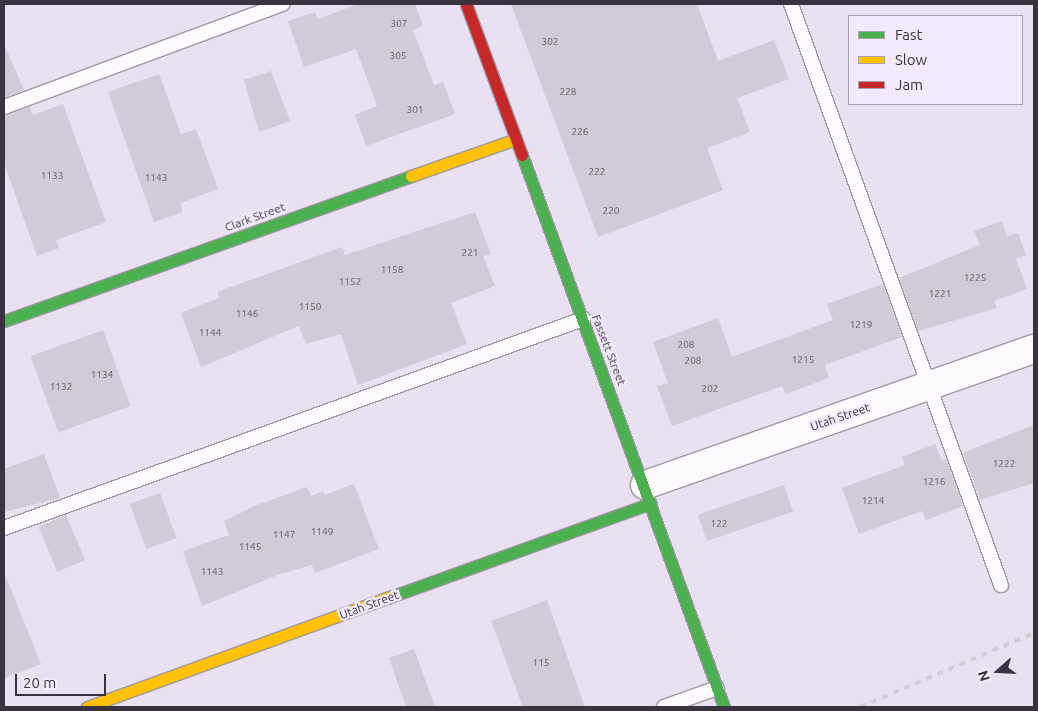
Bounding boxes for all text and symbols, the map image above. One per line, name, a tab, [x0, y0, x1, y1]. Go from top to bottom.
legend	[848, 15, 1023, 105]
house number: 307	[391, 18, 407, 30]
text: Fast	[895, 26, 922, 43]
house number: 302	[542, 36, 558, 48]
house number: 305	[390, 50, 406, 62]
text: Slow	[895, 51, 927, 68]
text: Jam	[895, 76, 923, 93]
house number: 228	[560, 86, 576, 98]
house number: 301	[407, 104, 423, 116]
house number: 226	[572, 126, 588, 138]
house number: 222	[589, 166, 605, 178]
house number: 1133	[41, 170, 63, 182]
house number: 1143	[145, 172, 167, 184]
street label: Clark Street	[223, 199, 287, 235]
house number: 220	[603, 205, 619, 217]
house number: 221	[462, 247, 478, 259]
house number: 1158	[381, 264, 403, 276]
house number: 1225	[964, 272, 986, 284]
house number: 1152	[339, 276, 361, 288]
house number: 1221	[929, 288, 951, 300]
house number: 1150	[299, 301, 321, 313]
house number: 1146	[236, 308, 258, 320]
street label: Fassett Street	[589, 313, 629, 387]
house number: 1219	[850, 319, 872, 331]
house number: 1144	[199, 327, 221, 339]
house number: 208	[678, 339, 694, 351]
house number: 1215	[792, 354, 814, 366]
house number: 208	[685, 355, 701, 367]
house number: 1134	[91, 369, 113, 381]
house number: 1132	[50, 381, 72, 393]
house number: 202	[702, 383, 718, 395]
street label: Utah Street	[808, 400, 872, 434]
house number: 1222	[993, 458, 1015, 470]
house number: 1216	[923, 476, 945, 488]
house number: 1214	[862, 495, 884, 507]
house number: 122	[711, 518, 727, 530]
house number: 1149	[311, 526, 333, 538]
house number: 1147	[273, 529, 295, 541]
house number: 1145	[239, 541, 261, 553]
house number: 1143	[201, 566, 223, 578]
street label: Utah Street	[337, 588, 401, 622]
north arrow	[973, 646, 1023, 696]
house number: 115	[533, 657, 549, 669]
scale bar	[18, 664, 109, 696]
text: N	[975, 668, 993, 683]
text: 20 m	[23, 674, 56, 691]

